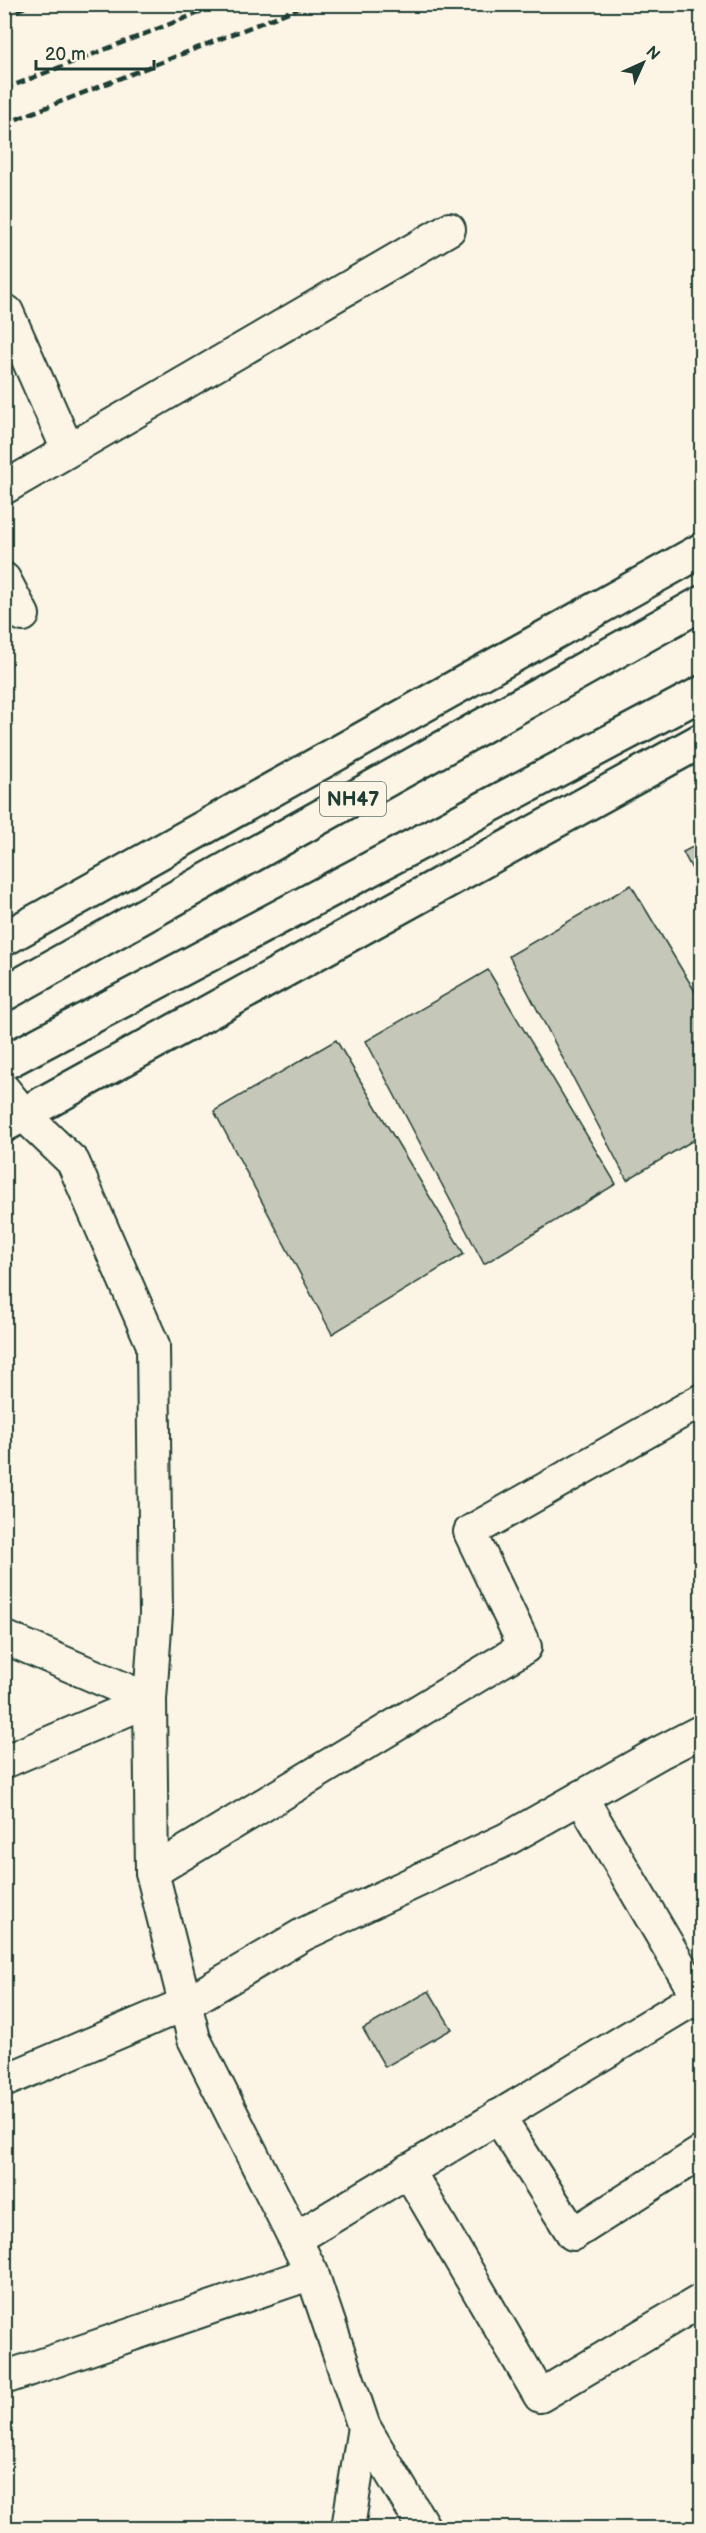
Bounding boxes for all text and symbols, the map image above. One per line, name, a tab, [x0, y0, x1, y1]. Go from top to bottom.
scale bar	[36, 33, 154, 71]
north arrow	[613, 33, 673, 93]
text: N	[642, 42, 664, 64]
text: 20 m	[45, 44, 86, 65]
road number: NH47	[320, 782, 386, 816]

